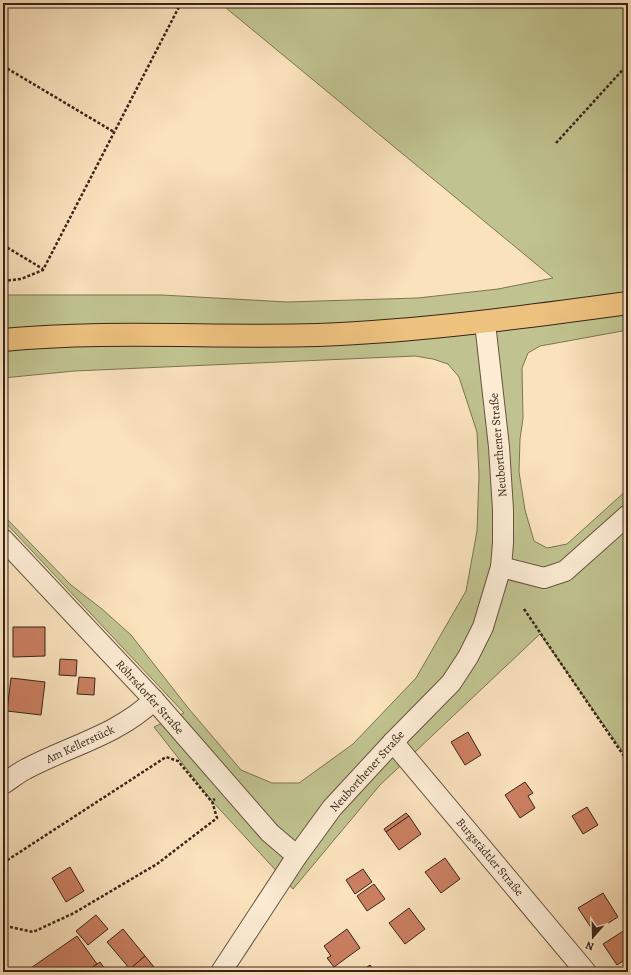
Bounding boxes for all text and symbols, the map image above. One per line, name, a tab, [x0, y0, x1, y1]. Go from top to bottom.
street label: Neuborthener Straße	[485, 392, 511, 498]
street label: Röhrsdorfer Straße	[112, 656, 188, 738]
street label: Am Kellerstück	[42, 721, 117, 767]
street label: Neuborthener Straße	[326, 727, 408, 815]
street label: Burgstädtler Straße	[453, 815, 527, 899]
north arrow	[573, 917, 613, 957]
text: N	[583, 938, 596, 954]

